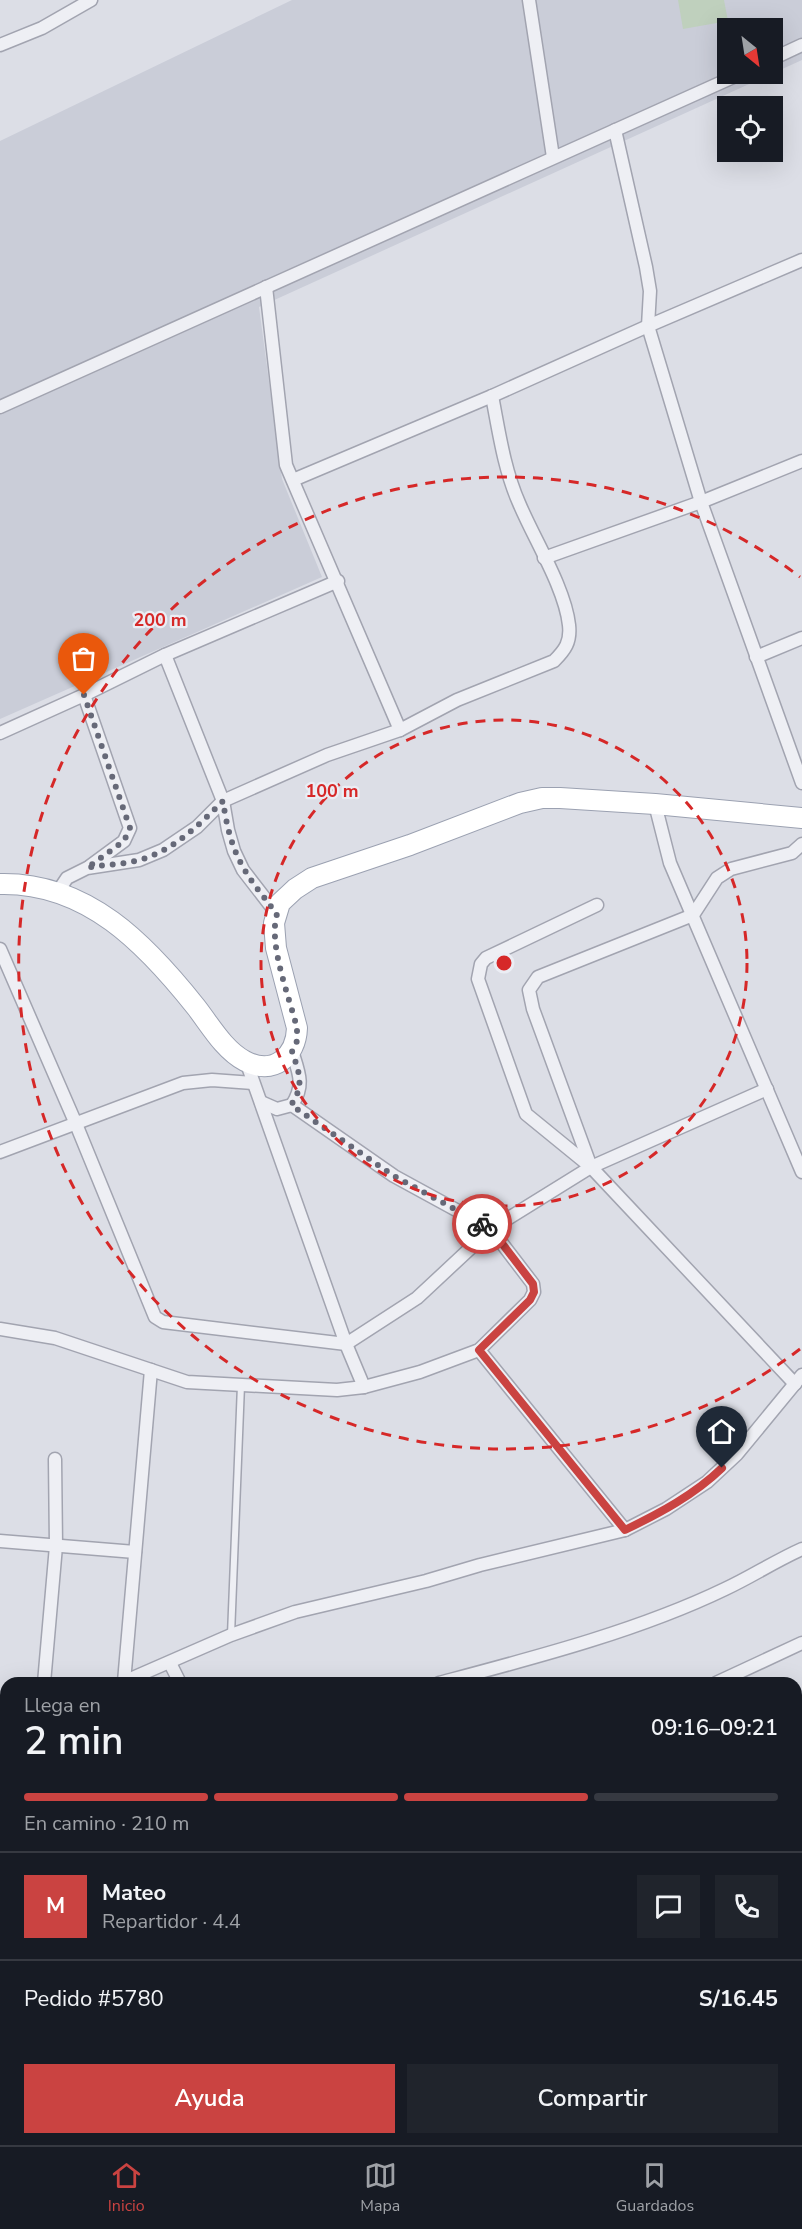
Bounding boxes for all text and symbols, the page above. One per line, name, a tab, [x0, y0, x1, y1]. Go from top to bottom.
north arrow	[717, 18, 783, 84]
map controls	[717, 18, 783, 162]
button: locate	[717, 96, 783, 162]
text: 200 m	[133, 608, 187, 632]
pin	[58, 633, 109, 695]
icon: bag	[67, 642, 100, 675]
text: 100 m	[305, 779, 359, 803]
centre of rings	[494, 953, 514, 973]
courier	[452, 1194, 512, 1254]
icon: bike	[466, 1208, 499, 1241]
pin	[696, 1406, 747, 1468]
icon: home	[705, 1415, 738, 1448]
text: Llega en	[24, 1692, 101, 1719]
text: 09:16–09:21	[651, 1713, 778, 1743]
text: 2 min	[24, 1715, 123, 1768]
text: En camino · 210 m	[24, 1810, 189, 1837]
button: chat	[637, 1875, 700, 1938]
button: phone	[715, 1875, 778, 1938]
text: Mateo	[102, 1878, 166, 1908]
text: M	[46, 1891, 65, 1921]
text: Repartidor · 4.4	[102, 1908, 241, 1935]
text: Pedido #5780	[24, 1984, 164, 2014]
text: S/16.45	[699, 1984, 778, 2014]
button: Ayuda	[24, 2064, 395, 2133]
button: Compartir	[407, 2064, 778, 2133]
tab: Inicio	[108, 2159, 145, 2217]
tab: Mapa	[360, 2159, 400, 2217]
tab: Guardados	[616, 2159, 694, 2217]

